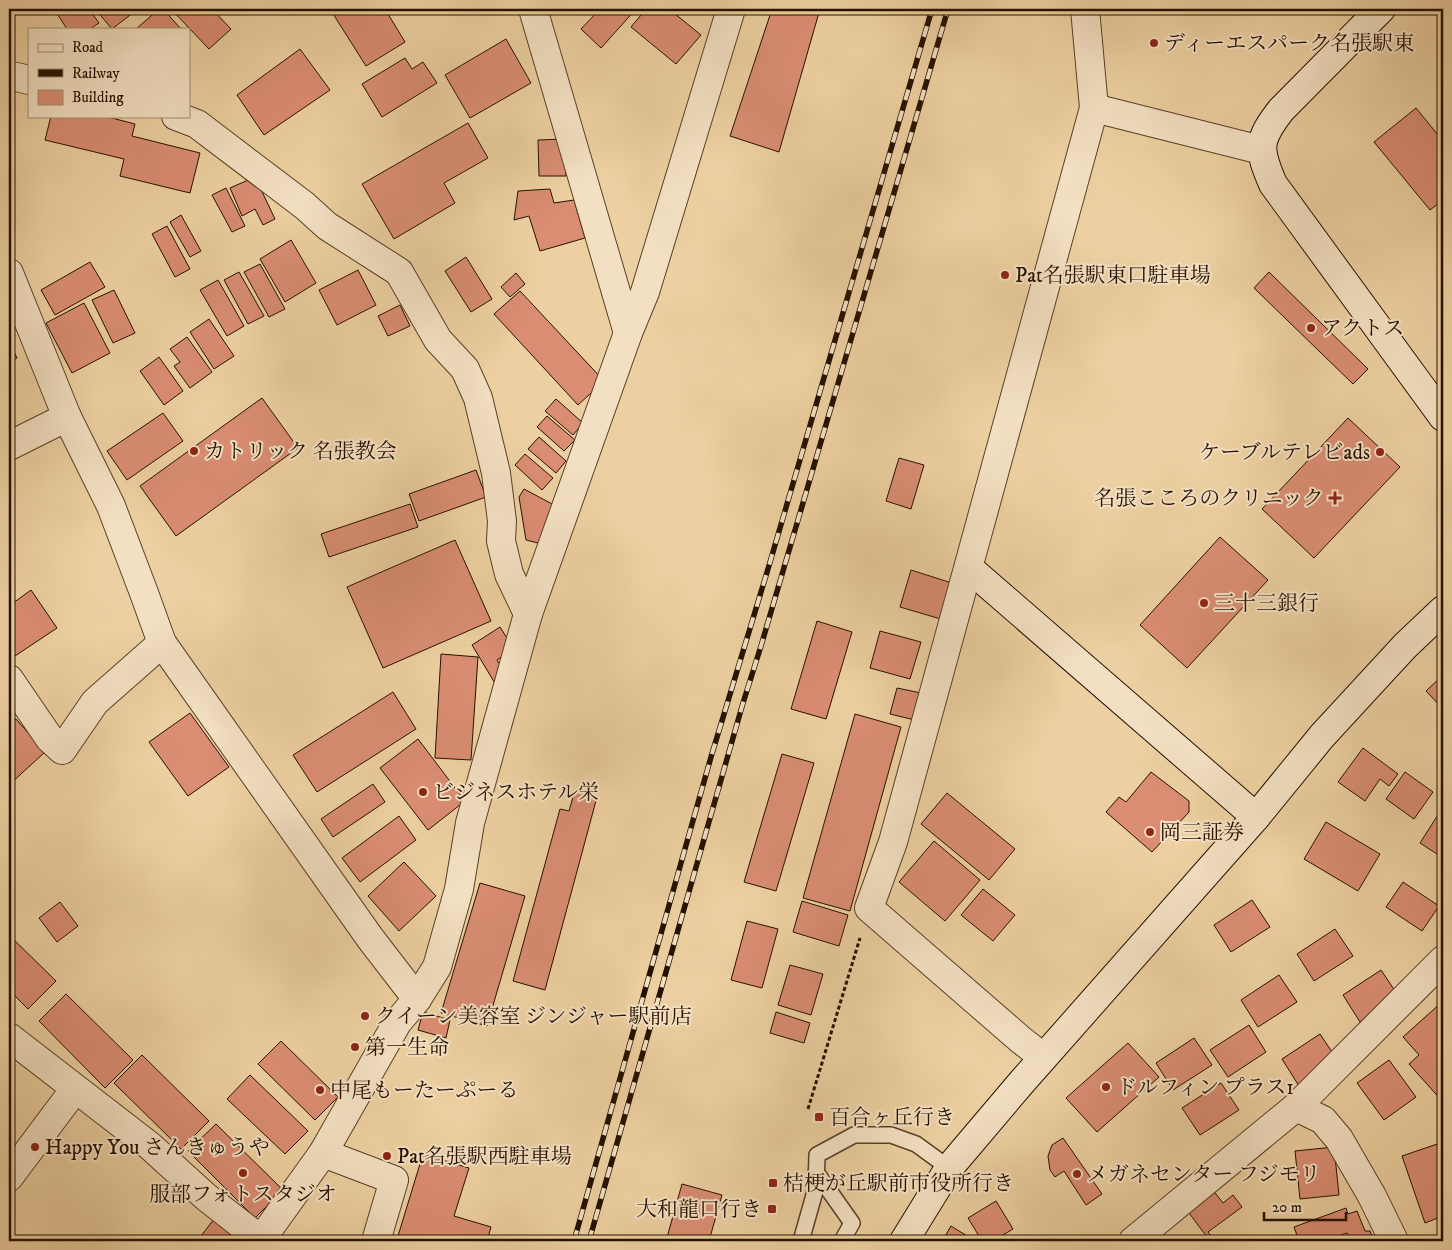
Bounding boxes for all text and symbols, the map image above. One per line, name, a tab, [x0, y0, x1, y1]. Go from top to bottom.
legend	[28, 28, 190, 118]
place label: ディーエスパーク名張駅東	[1164, 31, 1414, 57]
marker: ディーエスパーク名張駅東	[1148, 37, 1160, 49]
text: Road	[72, 38, 104, 57]
text: Railway	[72, 64, 120, 83]
text: Building	[72, 88, 124, 107]
place label: Pat名張駅東口駐車場	[1015, 263, 1211, 289]
marker: Pat名張駅東口駐車場	[999, 269, 1011, 281]
place label: アクトス	[1321, 316, 1404, 342]
marker: アクトス	[1305, 322, 1317, 334]
place label: カトリック 名張教会	[204, 439, 397, 465]
place label: ケーブルテレビads	[1199, 440, 1370, 466]
marker: カトリック 名張教会	[188, 445, 200, 457]
marker: ケーブルテレビads	[1374, 446, 1386, 458]
place label: 名張こころのクリニック	[1094, 486, 1324, 512]
marker: 名張こころのクリニック	[1328, 491, 1342, 505]
place label: 三十三銀行	[1214, 591, 1319, 617]
marker: 三十三銀行	[1198, 597, 1210, 609]
place label: ビジネスホテル栄	[433, 780, 599, 806]
marker: ビジネスホテル栄	[417, 786, 429, 798]
place label: 岡三証券	[1160, 820, 1244, 846]
marker: 岡三証券	[1144, 826, 1156, 838]
place label: クイーン美容室 ジンジャー駅前店	[375, 1004, 692, 1030]
marker: クイーン美容室 ジンジャー駅前店	[359, 1010, 371, 1022]
place label: 第一生命	[365, 1035, 449, 1061]
marker: 第一生命	[349, 1041, 361, 1053]
place label: ドルフィン プラス1	[1116, 1075, 1294, 1101]
place label: 中尾もーたーぷーる	[330, 1078, 519, 1104]
marker: ドルフィン プラス1	[1100, 1081, 1112, 1093]
marker: 中尾もーたーぷーる	[314, 1084, 326, 1096]
place label: 百合ヶ丘行き	[829, 1105, 955, 1131]
marker: 百合ヶ丘行き	[813, 1111, 825, 1123]
place label: Happy You さんきゅうや	[45, 1135, 270, 1161]
marker: Happy You さんきゅうや	[29, 1141, 41, 1153]
place label: Pat名張駅西駐車場	[397, 1144, 572, 1170]
marker: Pat名張駅西駐車場	[381, 1150, 393, 1162]
place label: メガネセンター フジモリ	[1087, 1162, 1321, 1188]
marker: 服部フォトスタジオ	[237, 1167, 249, 1179]
marker: メガネセンター フジモリ	[1071, 1168, 1083, 1180]
place label: 桔梗が丘駅前市役所行き	[783, 1171, 1014, 1197]
marker: 桔梗が丘駅前市役所行き	[767, 1177, 779, 1189]
place label: 服部フォトスタジオ	[149, 1182, 337, 1208]
scale bar	[1264, 1190, 1347, 1222]
place label: 大和龍口行き	[636, 1197, 762, 1223]
text: 20 m	[1272, 1198, 1302, 1217]
marker: 大和龍口行き	[766, 1203, 778, 1215]

